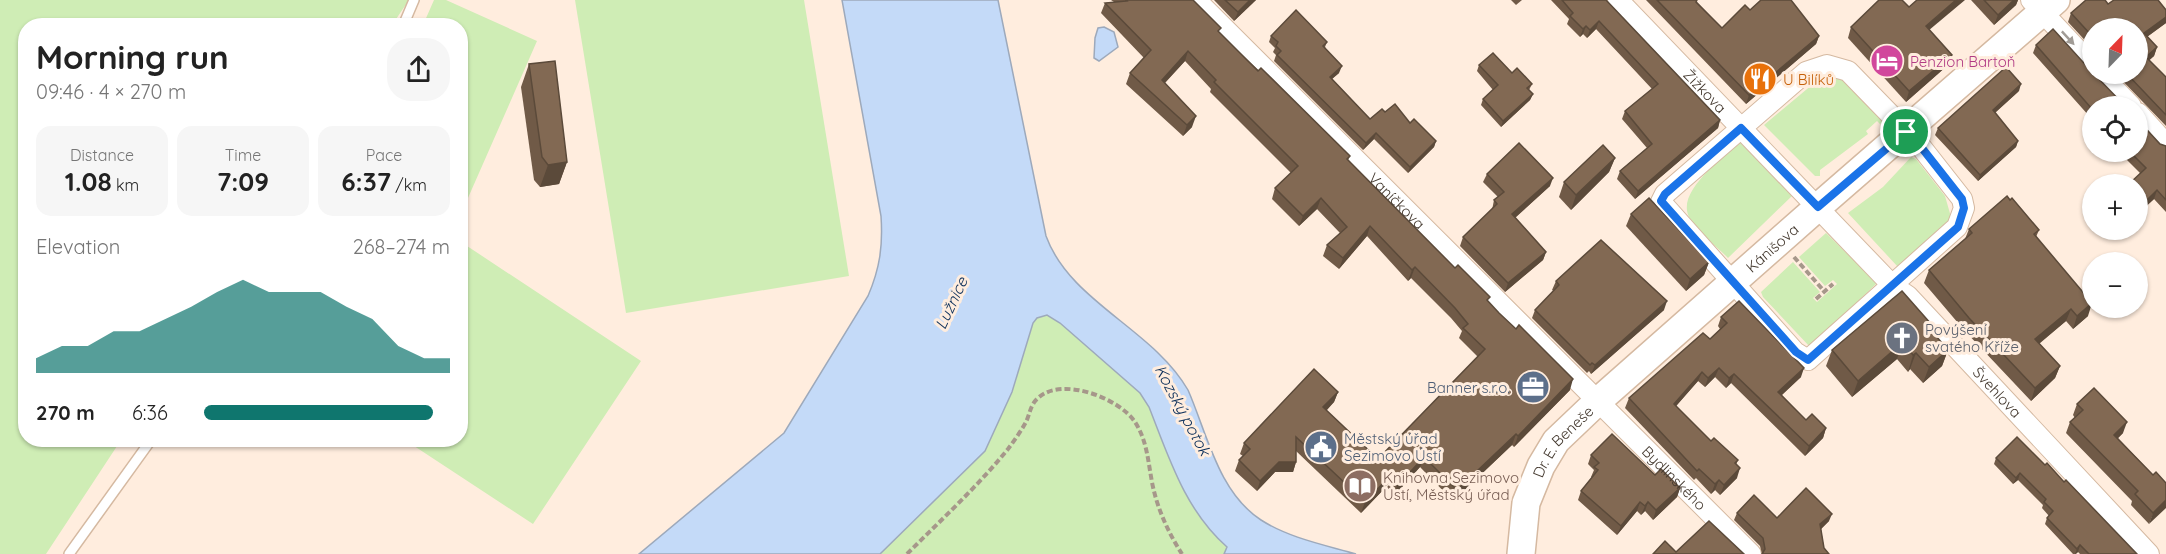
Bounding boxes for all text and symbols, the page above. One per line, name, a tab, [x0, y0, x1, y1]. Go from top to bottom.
north arrow	[2082, 18, 2148, 84]
map controls	[2082, 18, 2148, 318]
one-way arrow	[2060, 31, 2074, 45]
text: Morning run	[36, 36, 229, 77]
button: share	[387, 38, 450, 101]
hotel icon: Penzion Bartoň	[1869, 43, 1905, 79]
place label: Penzion Bartoň	[1910, 52, 2016, 71]
restaurant icon: U Bilíků	[1742, 61, 1778, 97]
street label: Žižkova	[1680, 65, 1731, 117]
place label: U Bilíků	[1783, 70, 1834, 89]
text: 09:46 · 4 × 270 m	[36, 79, 186, 104]
button: locate	[2082, 96, 2148, 162]
pin	[1880, 106, 1931, 157]
icon: arrive	[1889, 115, 1922, 148]
text: Distance	[70, 145, 134, 165]
text: Time	[225, 145, 261, 165]
text: Pace	[366, 145, 402, 165]
text: 1.08	[65, 165, 112, 198]
text: 7:09	[217, 165, 269, 198]
text: 6:37	[341, 165, 391, 198]
street label: Vaníčkova	[1365, 168, 1429, 233]
button: +	[2082, 174, 2148, 240]
text: km	[112, 175, 139, 195]
text: /km	[391, 175, 427, 195]
street label: Kánišova	[1741, 219, 1802, 276]
text: Elevation	[36, 234, 120, 259]
text: 268–274 m	[353, 234, 450, 259]
button: −	[2082, 252, 2148, 318]
water label: Lužnice	[930, 273, 972, 332]
church icon: Povýšení svatého Kříže	[1884, 320, 1920, 356]
place label: Povýšení svatého Kříže	[1925, 320, 2019, 356]
water label: Kozský potok	[1151, 361, 1216, 460]
street label: Švehlova	[1969, 363, 2026, 421]
office icon: Banner s.r.o.	[1515, 369, 1551, 405]
place label: Banner s.r.o.	[1427, 378, 1510, 397]
text: 270 m	[36, 400, 95, 425]
text: 6:36	[132, 400, 168, 425]
street label: Dr. E. Beneše	[1528, 401, 1597, 480]
public building icon: Městský úřad Sezimovo Ústí	[1303, 429, 1339, 465]
place label: Městský úřad Sezimovo Ústí	[1344, 429, 1442, 465]
street label: Bydlinského	[1638, 441, 1711, 514]
library icon: Knihovna Sezimovo Ústí, Městský úřad	[1342, 468, 1378, 504]
place label: Knihovna Sezimovo Ústí, Městský úřad	[1383, 468, 1519, 504]

